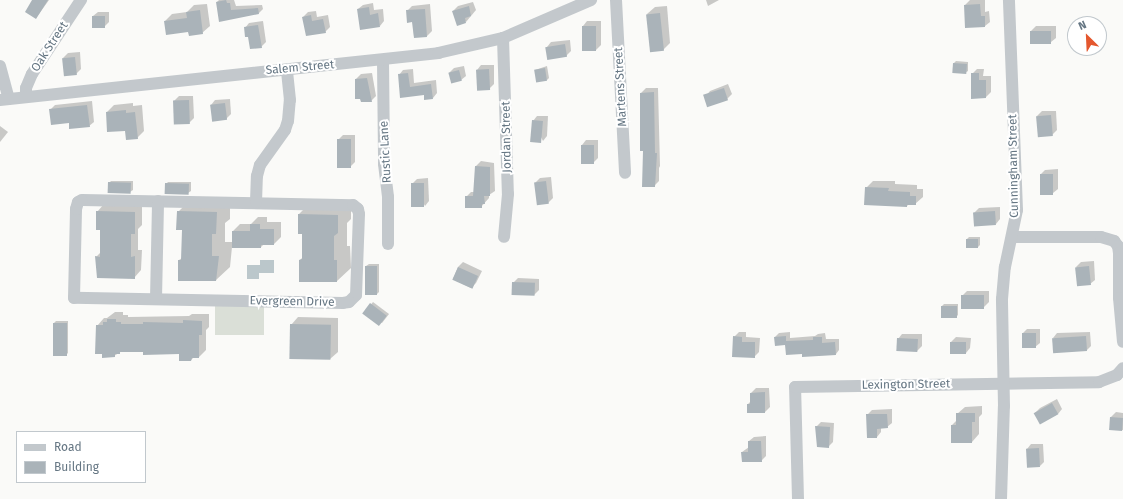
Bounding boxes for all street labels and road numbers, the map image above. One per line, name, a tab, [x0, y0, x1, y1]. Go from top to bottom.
street label: Oak Street	[29, 19, 71, 75]
street label: Martens Street	[612, 47, 630, 127]
street label: Salem Street	[265, 58, 335, 78]
street label: Jordan Street	[499, 101, 515, 173]
street label: Cunningham Street	[1006, 114, 1022, 218]
street label: Rustic Lane	[377, 120, 395, 184]
street label: Evergreen Drive	[249, 294, 335, 310]
street label: Lexington Street	[862, 377, 950, 393]

